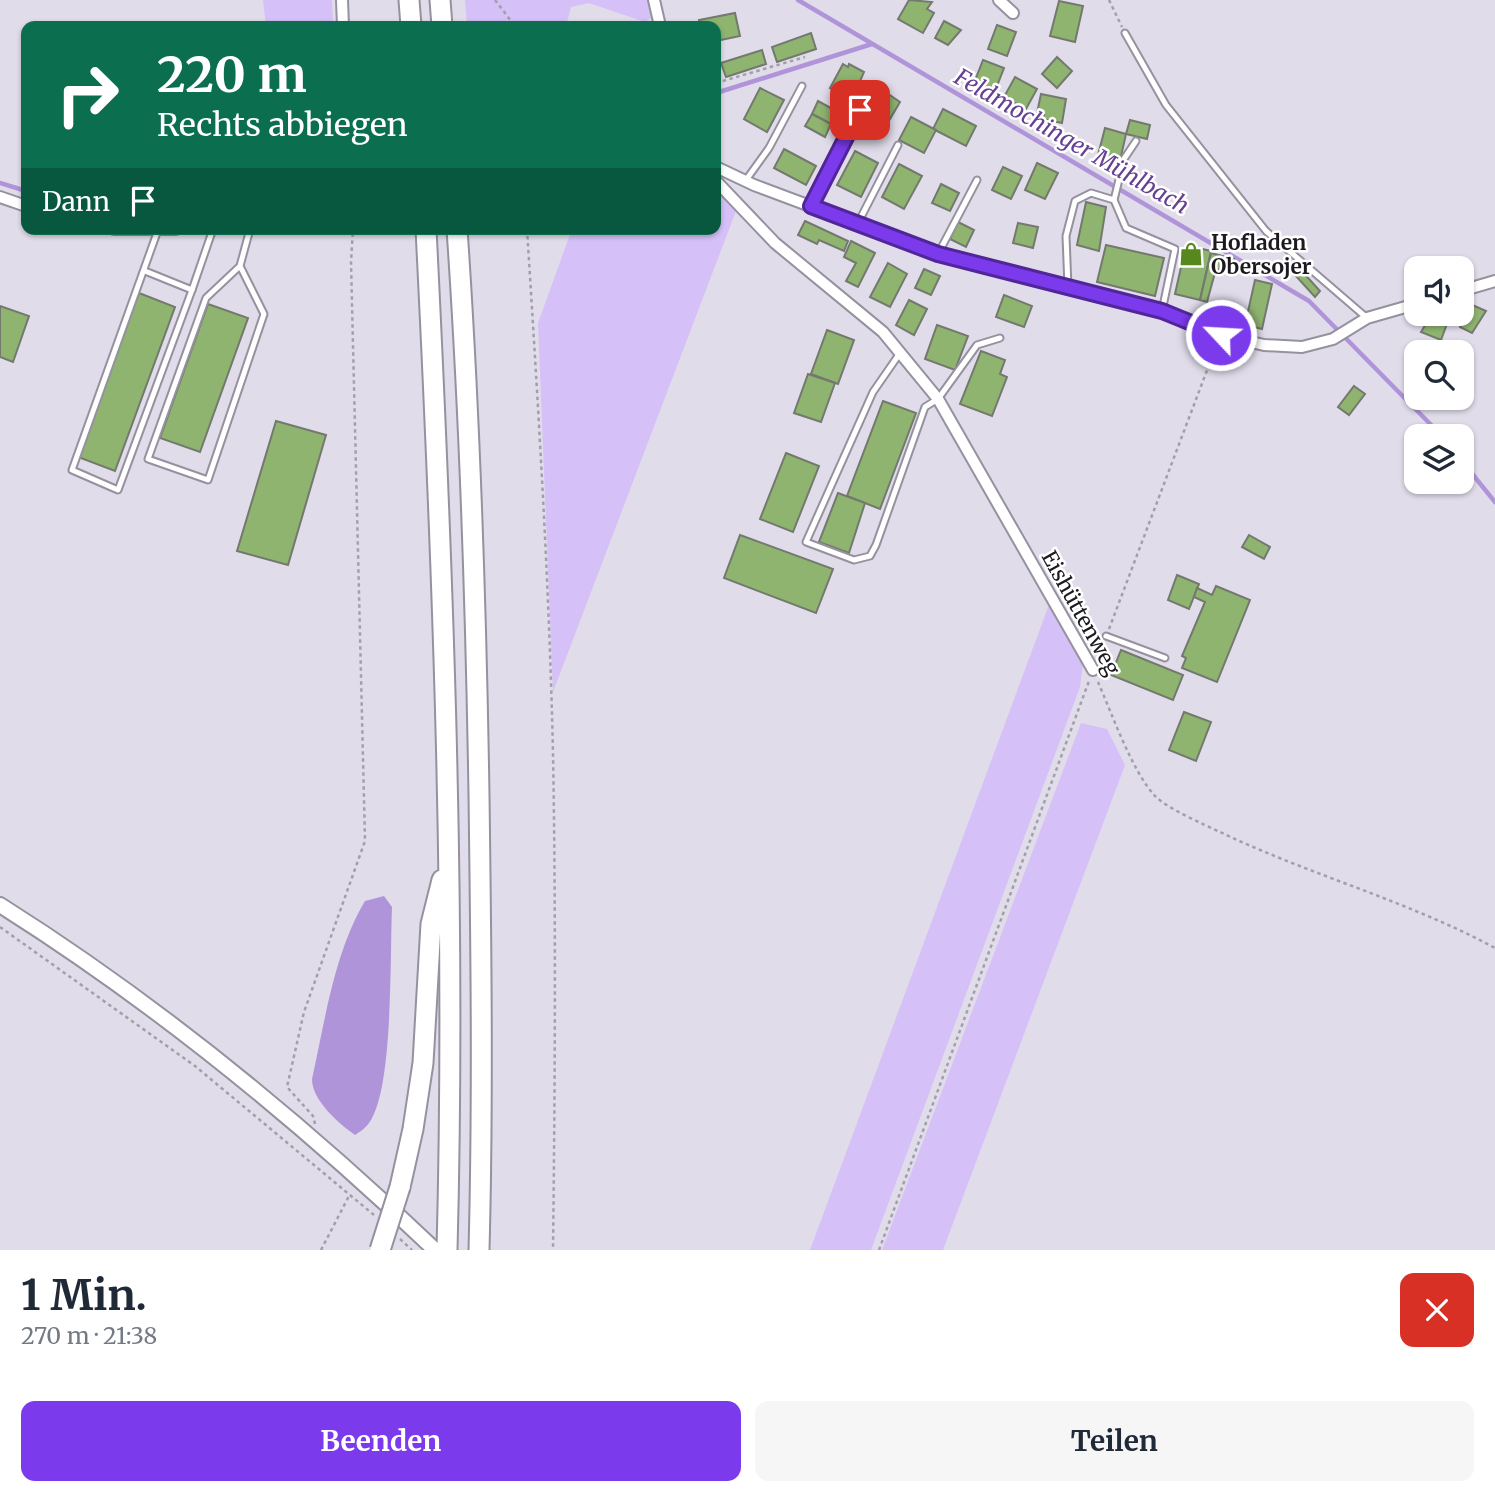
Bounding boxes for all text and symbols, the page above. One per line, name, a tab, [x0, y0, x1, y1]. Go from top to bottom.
text: 220 m	[157, 44, 307, 105]
icon: right	[42, 49, 133, 140]
water label: Feldmochinger Mühlbach	[949, 61, 1194, 220]
pin	[830, 80, 890, 140]
icon: arrive	[841, 91, 879, 129]
text: Rechts abbiegen	[157, 105, 408, 145]
icon: arrive	[124, 182, 162, 220]
text: Dann	[42, 185, 110, 218]
place label: Hofladen Obersojer	[1211, 229, 1312, 280]
shop icon: Hofladen Obersojer	[1177, 240, 1205, 268]
map controls	[1404, 256, 1474, 494]
button: sound	[1404, 256, 1474, 326]
position arrow	[1184, 298, 1258, 372]
button: search	[1404, 340, 1474, 410]
button: layers	[1404, 424, 1474, 494]
street label: Eishüttenweg	[1036, 546, 1126, 680]
text: 1 Min.	[21, 1269, 147, 1321]
button: close	[1400, 1273, 1474, 1347]
text: 270 m · 21:38	[21, 1321, 157, 1350]
button: Beenden	[21, 1401, 741, 1481]
button: Teilen	[755, 1401, 1474, 1481]

